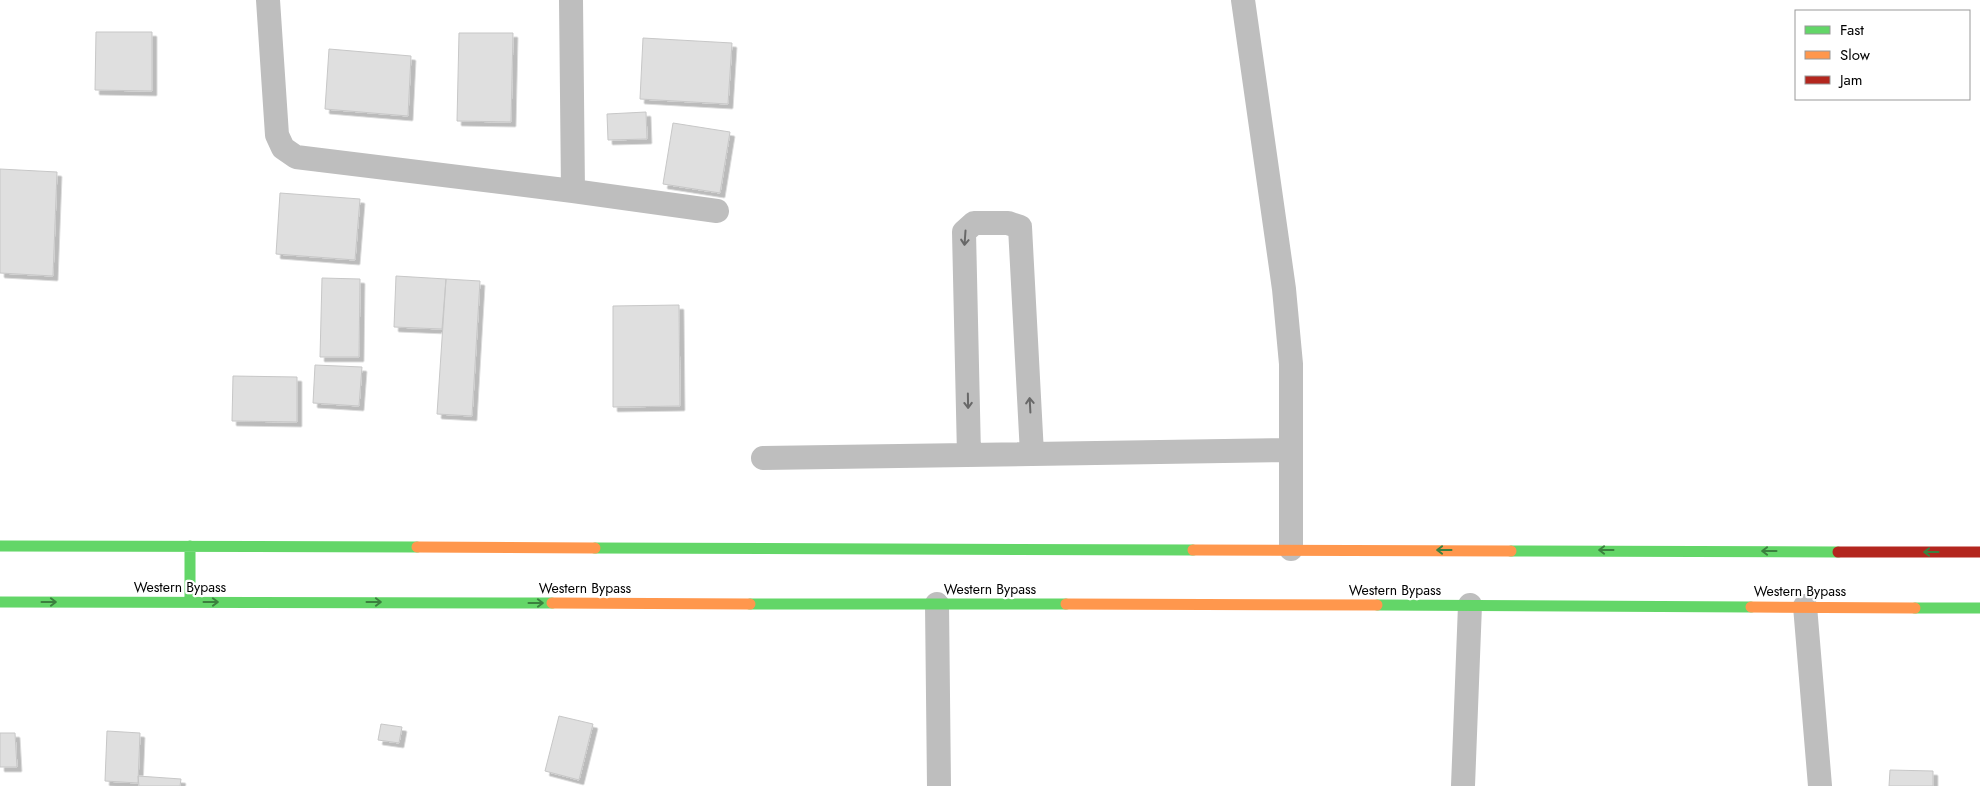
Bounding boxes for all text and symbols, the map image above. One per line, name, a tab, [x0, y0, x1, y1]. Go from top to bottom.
legend	[1795, 10, 1970, 100]
text: Fast	[1840, 19, 1864, 41]
text: Slow	[1840, 44, 1871, 66]
text: Jam	[1838, 69, 1863, 91]
one-way arrow	[961, 230, 970, 246]
one-way arrow	[963, 392, 973, 408]
one-way arrow	[1025, 397, 1034, 413]
one-way arrow	[1436, 545, 1452, 554]
one-way arrow	[1599, 545, 1615, 555]
one-way arrow	[1761, 546, 1778, 556]
one-way arrow	[1924, 547, 1940, 557]
street label: Western Bypass	[134, 577, 227, 597]
street label: Western Bypass	[539, 578, 632, 598]
street label: Western Bypass	[944, 579, 1037, 599]
street label: Western Bypass	[1349, 580, 1442, 600]
street label: Western Bypass	[1754, 581, 1847, 601]
one-way arrow	[40, 597, 56, 607]
one-way arrow	[202, 597, 219, 607]
one-way arrow	[365, 597, 381, 607]
one-way arrow	[528, 598, 544, 608]

